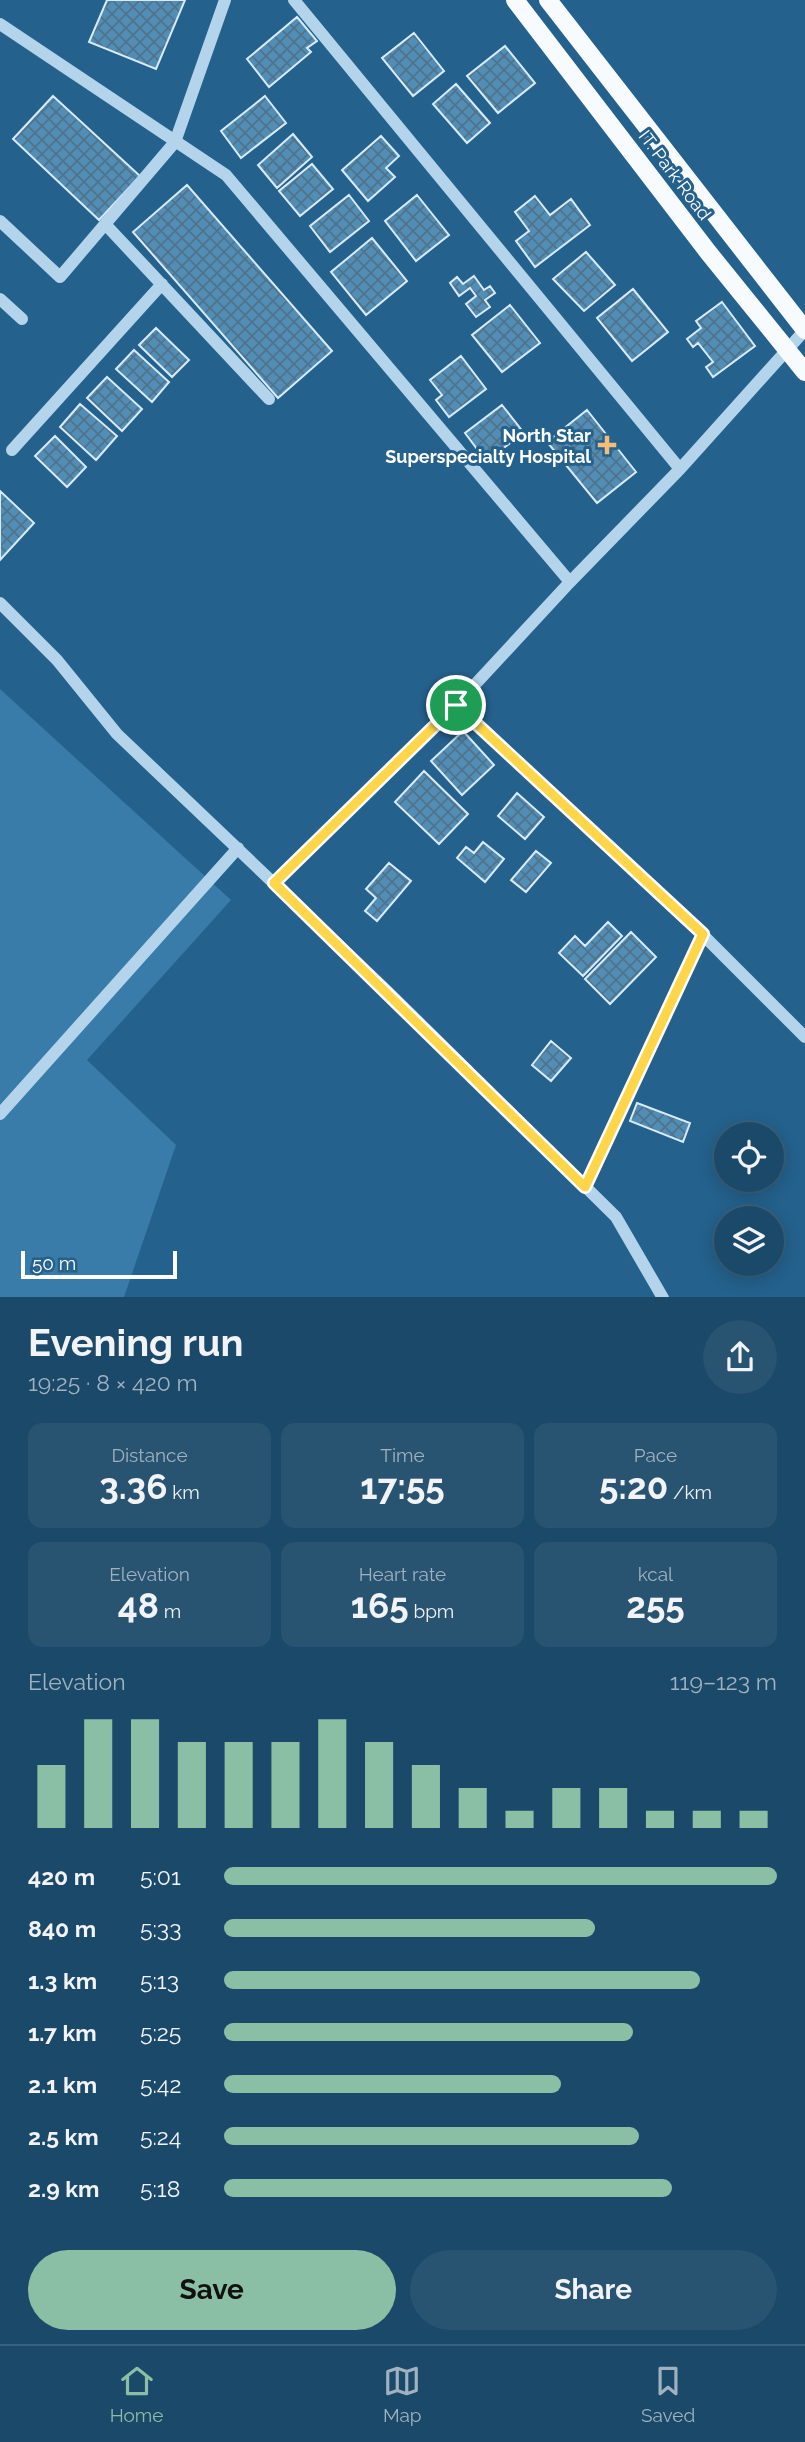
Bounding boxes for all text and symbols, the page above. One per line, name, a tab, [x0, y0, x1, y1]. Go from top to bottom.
street label: IT. Park Road	[634, 126, 716, 224]
place label: North Star Superspecialty Hospital	[385, 425, 591, 467]
marker: North Star Superspecialty Hospital	[597, 435, 617, 455]
pin	[426, 675, 486, 735]
icon: arrive	[437, 686, 475, 724]
map controls	[714, 1122, 784, 1276]
button: locate	[714, 1122, 784, 1192]
button: layers	[714, 1206, 784, 1276]
scale bar	[21, 1248, 177, 1280]
text: 50 m	[32, 1252, 76, 1274]
text: Evening run	[28, 1320, 243, 1365]
button: share	[703, 1320, 777, 1394]
text: 19:25 · 8 × 420 m	[28, 1369, 198, 1396]
text: Distance	[111, 1444, 188, 1466]
text: Time	[380, 1444, 425, 1466]
text: Pace	[634, 1444, 677, 1466]
text: 3.36	[99, 1466, 167, 1507]
text: 17:55	[360, 1466, 445, 1507]
text: 5:20	[599, 1466, 668, 1507]
text: km	[167, 1481, 200, 1503]
text: /km	[668, 1481, 712, 1503]
text: Elevation	[109, 1563, 190, 1585]
text: Heart rate	[359, 1563, 446, 1585]
text: kcal	[638, 1563, 673, 1585]
text: 48	[118, 1585, 159, 1626]
text: 165	[351, 1585, 409, 1626]
text: 255	[626, 1585, 685, 1626]
text: m	[159, 1600, 181, 1622]
text: bpm	[409, 1600, 454, 1622]
text: Elevation	[28, 1668, 126, 1695]
text: 119–123 m	[670, 1668, 777, 1695]
text: 420 m	[28, 1863, 95, 1890]
text: 5:01	[140, 1863, 181, 1890]
text: 840 m	[28, 1915, 96, 1942]
text: 5:33	[140, 1915, 181, 1942]
text: 1.3 km	[28, 1967, 97, 1994]
text: 5:13	[140, 1967, 179, 1994]
text: 1.7 km	[28, 2019, 97, 2046]
text: 5:25	[140, 2019, 181, 2046]
text: 2.1 km	[28, 2071, 97, 2098]
text: 5:42	[140, 2071, 181, 2098]
text: 2.5 km	[28, 2123, 99, 2150]
text: 5:24	[140, 2123, 181, 2150]
text: 2.9 km	[28, 2175, 99, 2202]
text: 5:18	[140, 2175, 180, 2202]
button: Save	[28, 2250, 396, 2330]
button: Share	[410, 2250, 777, 2330]
tab: Home	[110, 2362, 163, 2426]
tab: Map	[383, 2362, 422, 2426]
tab: Saved	[641, 2362, 695, 2426]

